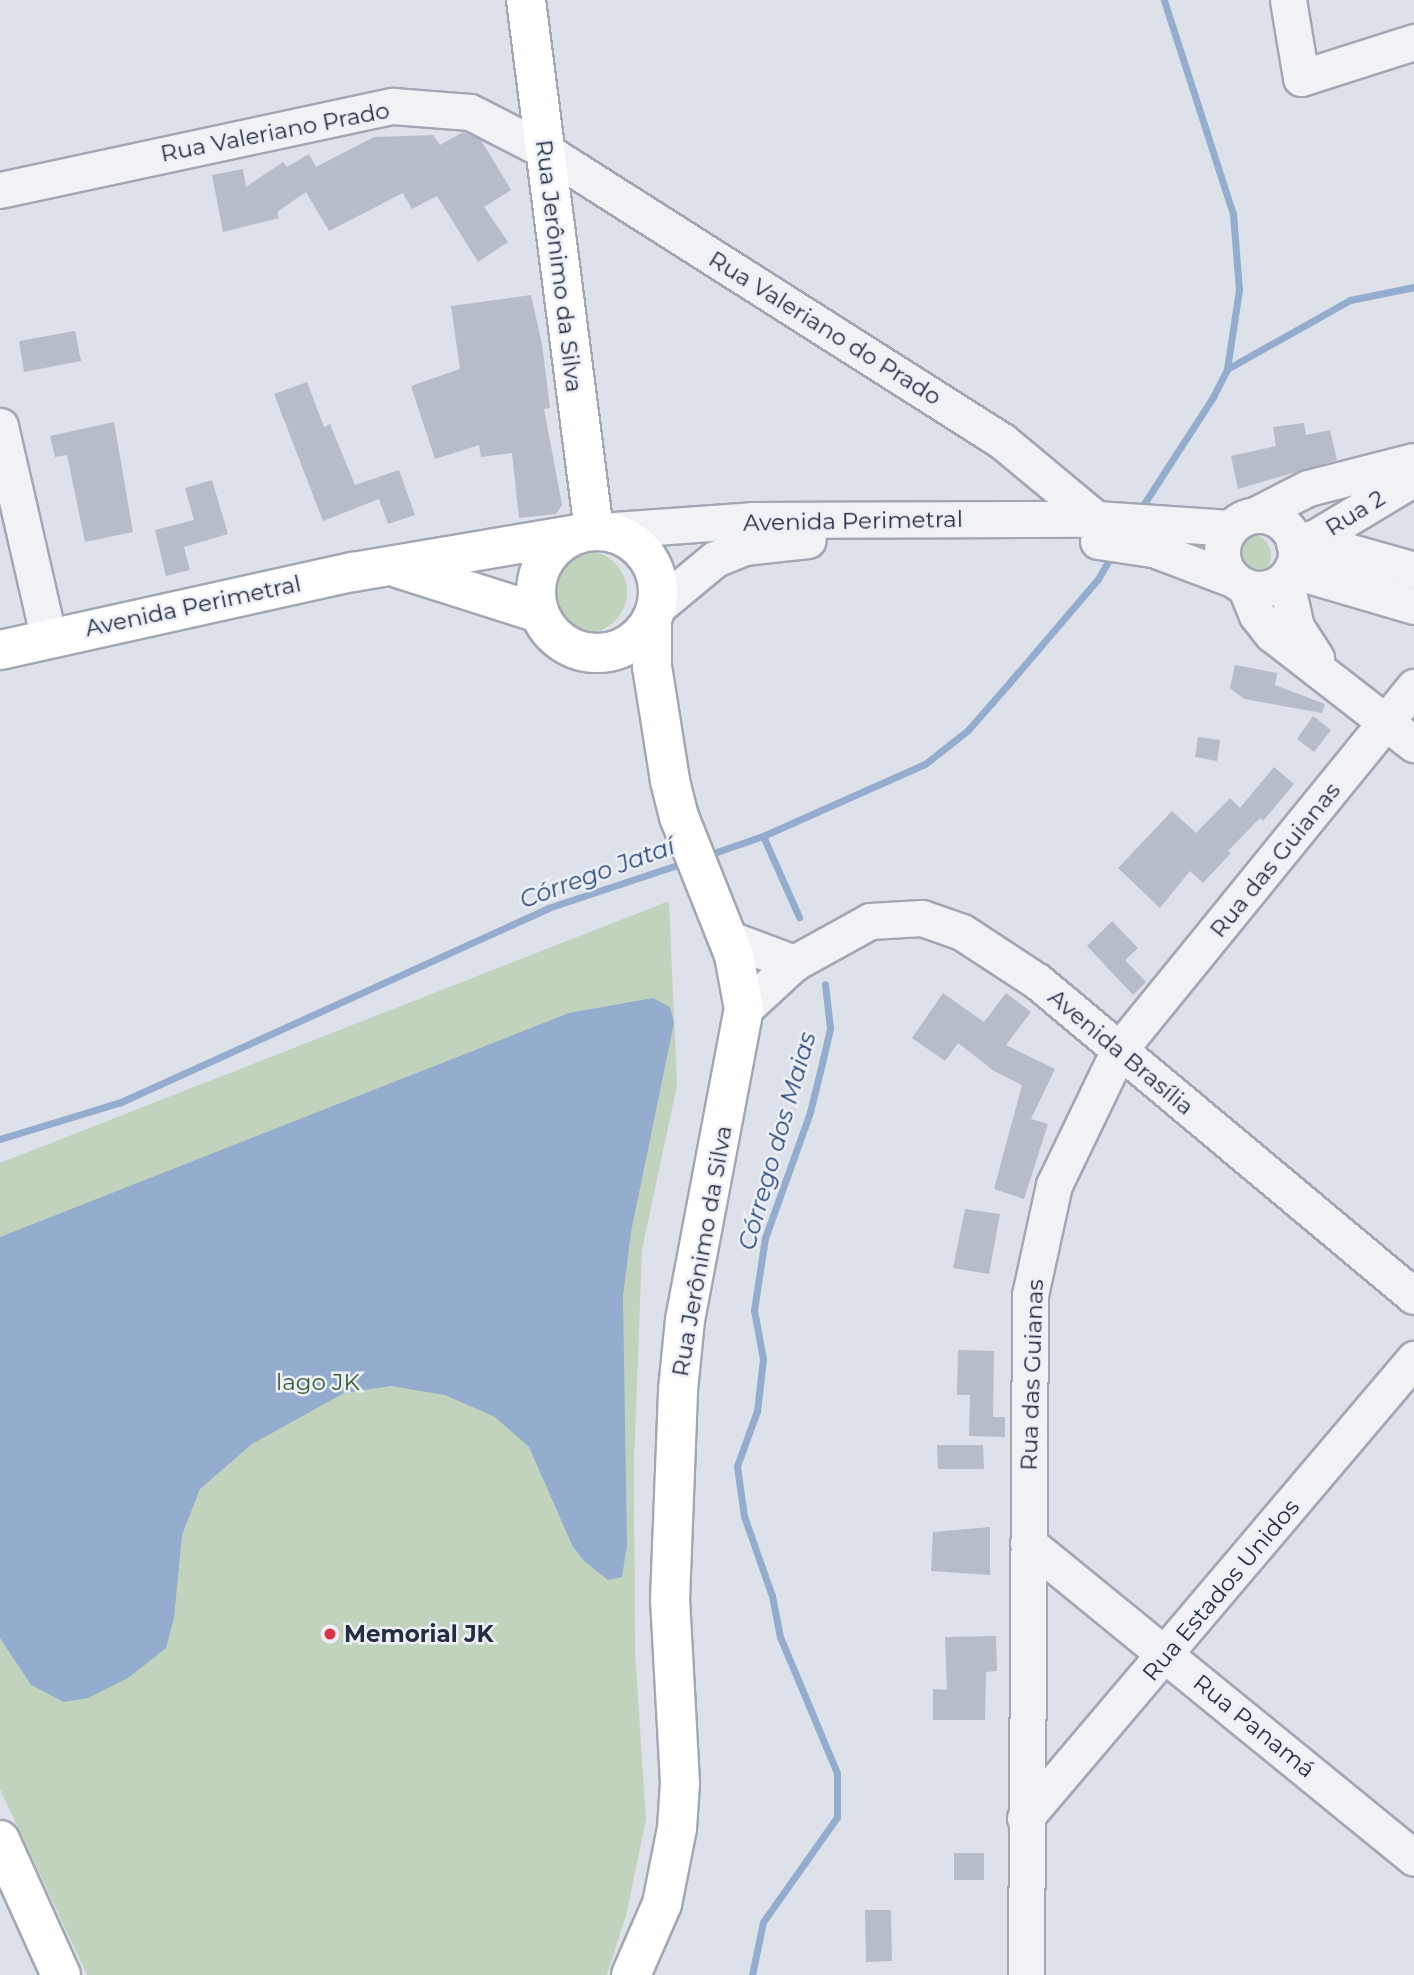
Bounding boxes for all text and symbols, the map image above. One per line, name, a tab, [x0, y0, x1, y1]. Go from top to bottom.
street label: Rua Valeriano Prado	[158, 96, 392, 168]
street label: Rua Jerônimo da Silva	[530, 138, 588, 394]
street label: Rua Valeriano do Prado	[704, 245, 946, 411]
street label: Rua 2	[1320, 484, 1390, 542]
street label: Avenida Perimetral	[743, 505, 963, 537]
street label: Avenida Perimetral	[83, 570, 303, 642]
street label: Rua das Guianas	[1204, 777, 1346, 943]
water label: Córrego Jataí	[516, 832, 678, 914]
street label: Avenida Brasília	[1043, 983, 1199, 1121]
water label: Córrego dos Maias	[732, 1029, 822, 1253]
street label: Rua Jerônimo da Silva	[666, 1123, 738, 1379]
street label: Rua das Guianas	[1015, 1279, 1049, 1471]
park label: lago JK	[276, 1368, 360, 1396]
street label: Rua Estados Unidos	[1137, 1493, 1305, 1687]
place label: Memorial JK	[344, 1620, 494, 1648]
marker: Memorial JK	[322, 1626, 338, 1642]
street label: Rua Panamá	[1188, 1669, 1320, 1783]

